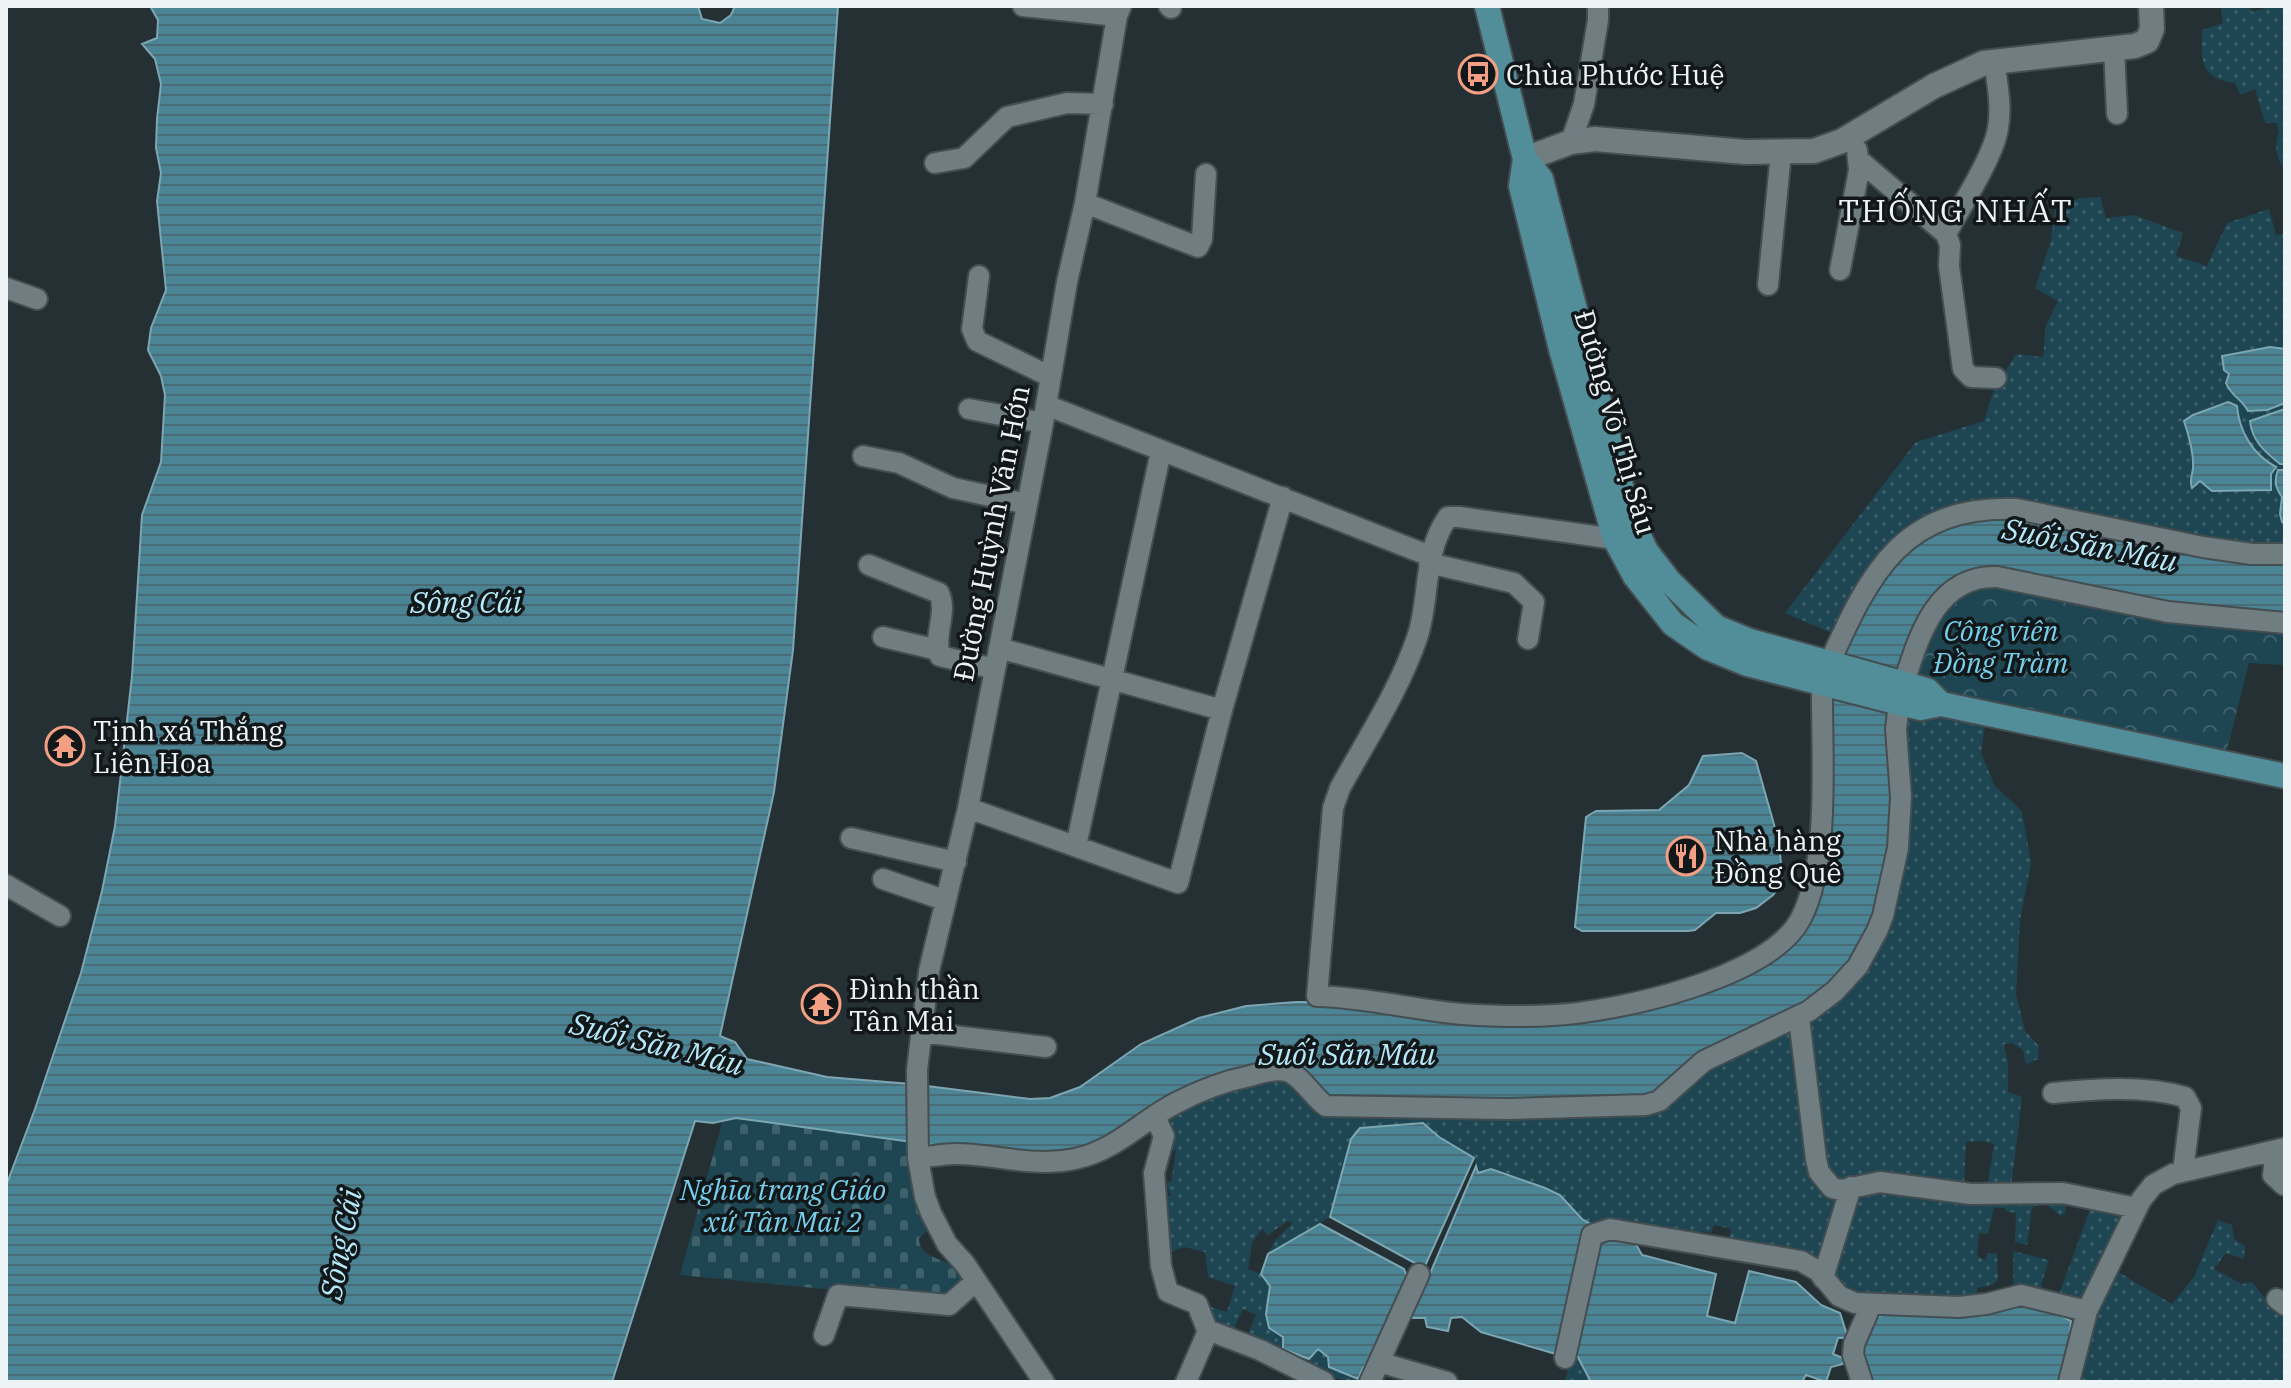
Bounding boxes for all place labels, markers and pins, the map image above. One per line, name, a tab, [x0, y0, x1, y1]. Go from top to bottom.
bus stop icon: Chùa Phước Huệ	[1457, 53, 1499, 95]
place label: Chùa Phước Huệ	[1506, 56, 1724, 93]
place label: Tịnh xá Thắng Liên Hoa	[93, 712, 284, 781]
temple icon: Tịnh xá Thắng Liên Hoa	[44, 725, 86, 767]
place label: Nhà hàng Đồng Quê	[1714, 822, 1842, 891]
restaurant icon: Nhà hàng Đồng Quê	[1665, 835, 1707, 877]
place label: Đình thần Tân Mai	[849, 970, 980, 1039]
temple icon: Đình thần Tân Mai	[800, 983, 842, 1025]

